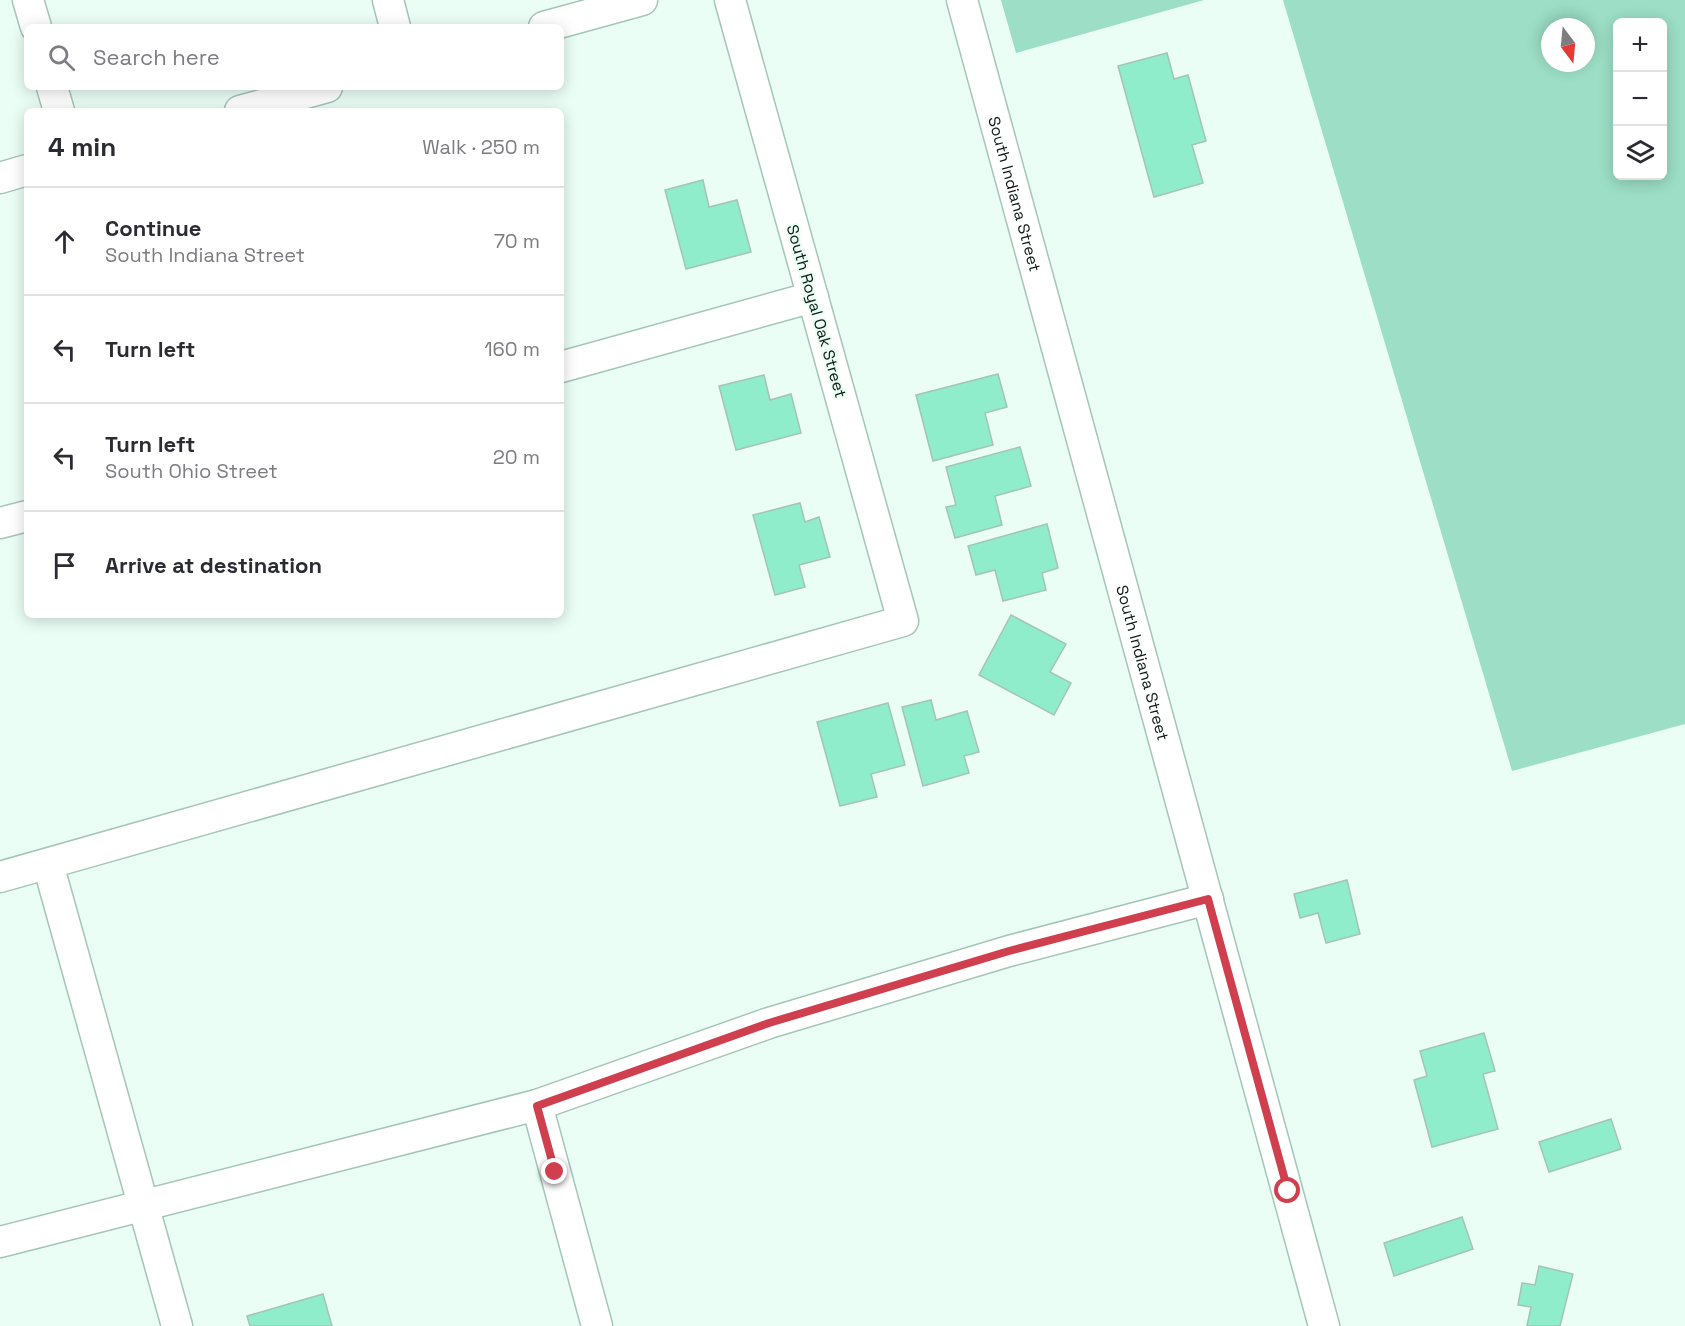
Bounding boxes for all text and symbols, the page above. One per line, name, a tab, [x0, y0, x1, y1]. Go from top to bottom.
north arrow	[1541, 18, 1595, 72]
map controls	[1613, 18, 1667, 180]
button: +	[1613, 18, 1667, 72]
search box	[24, 24, 564, 90]
icon: search	[45, 41, 78, 74]
text: Search here	[93, 43, 220, 71]
button: −	[1613, 72, 1667, 126]
street label: South Indiana Street	[983, 114, 1046, 274]
button: layers	[1613, 126, 1667, 180]
text: 4 min	[48, 130, 116, 164]
text: Walk · 250 m	[422, 134, 540, 160]
text: Continue	[105, 214, 201, 242]
street label: South Royal Oak Street	[782, 222, 851, 400]
icon: ahead	[48, 225, 81, 258]
text: 70 m	[494, 228, 540, 254]
text: South Indiana Street	[105, 242, 305, 268]
icon: left	[48, 333, 81, 366]
text: Turn left	[105, 335, 195, 363]
text: 160 m	[484, 336, 540, 362]
text: Turn left	[105, 430, 195, 458]
icon: left	[48, 441, 81, 474]
text: 20 m	[493, 444, 540, 470]
text: South Ohio Street	[105, 458, 278, 484]
icon: arrive	[48, 549, 81, 582]
text: Arrive at destination	[105, 551, 322, 579]
street label: South Indiana Street	[1111, 583, 1174, 743]
route end	[541, 1158, 567, 1184]
route start	[1274, 1177, 1300, 1203]

